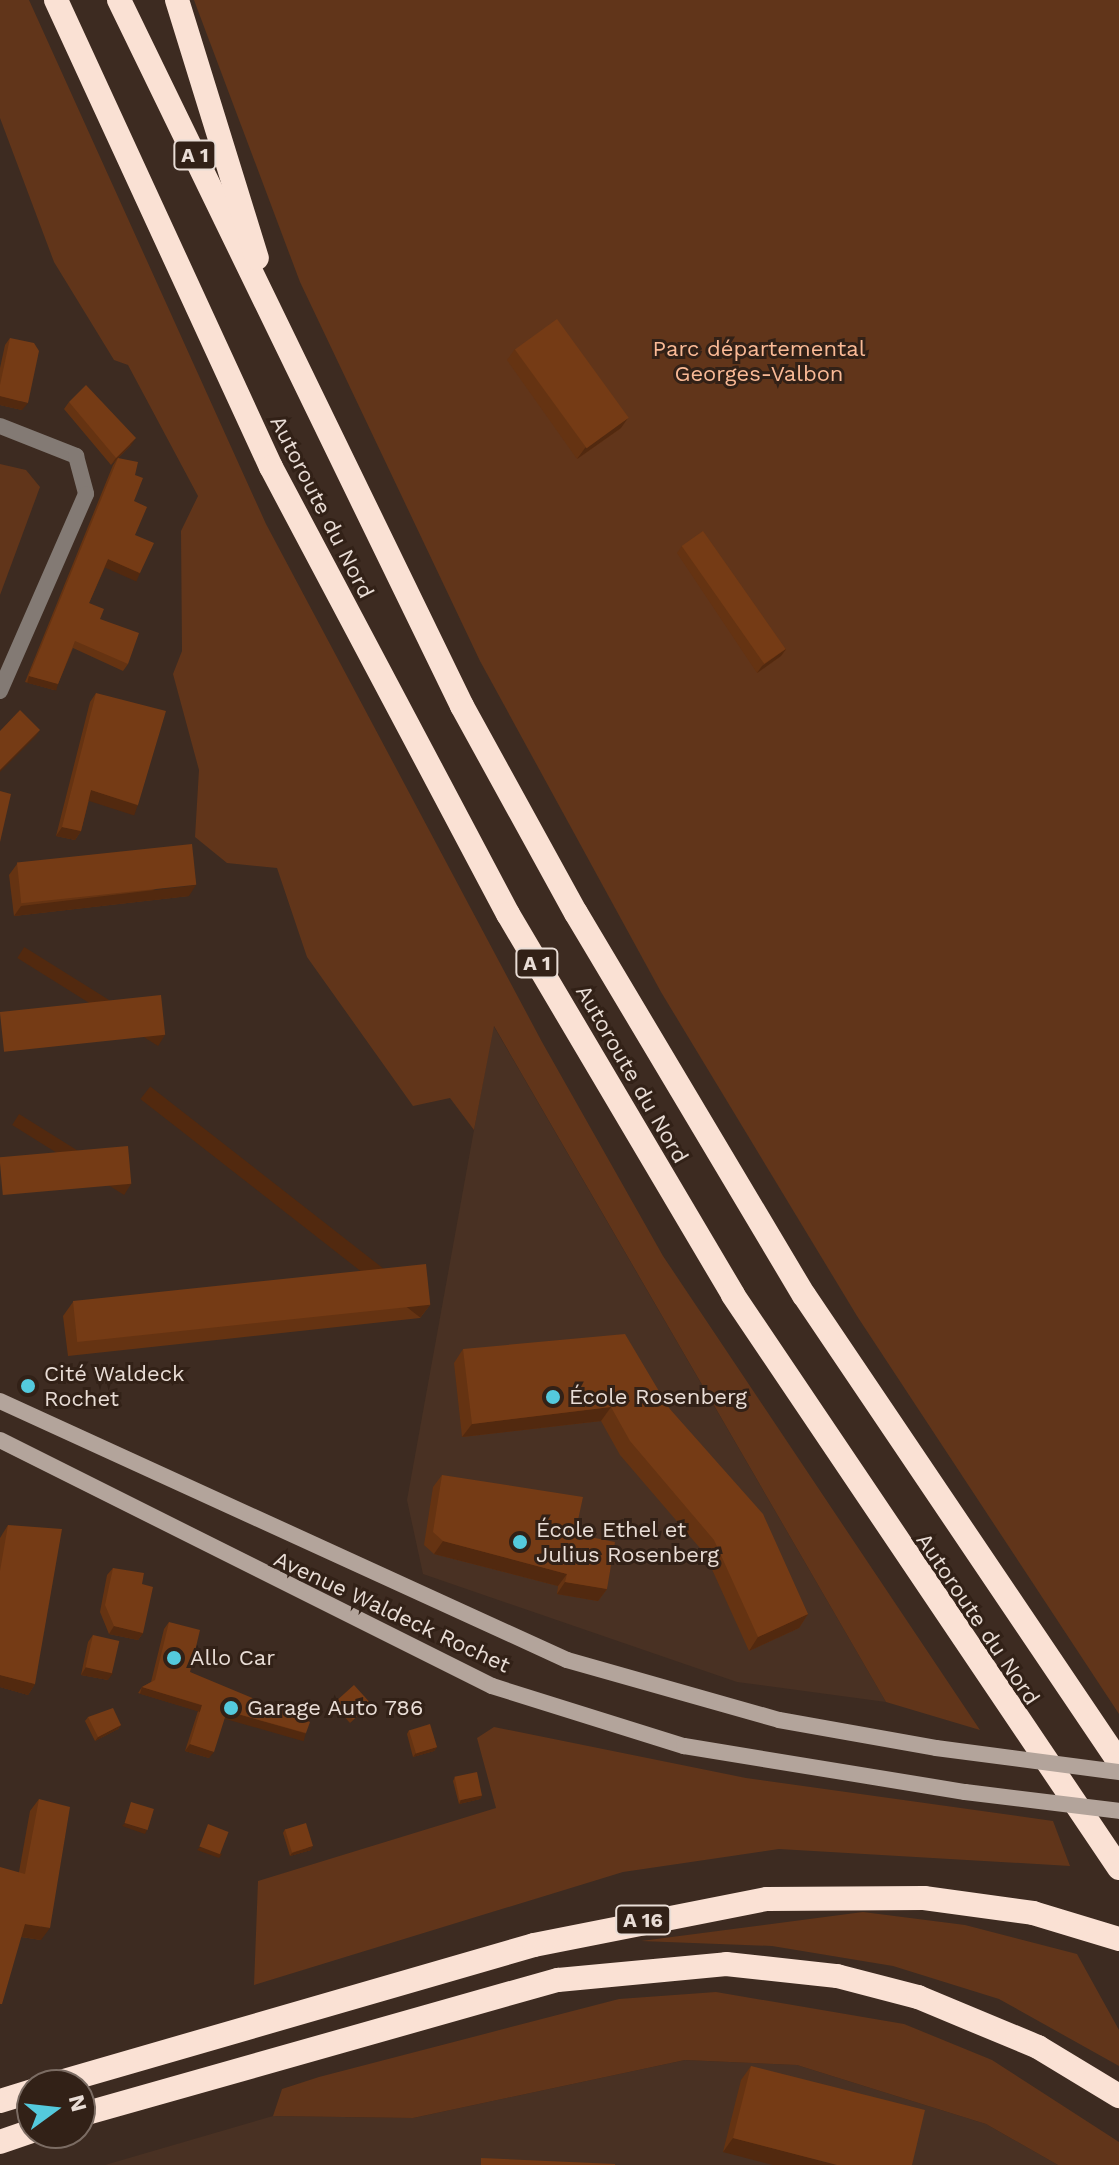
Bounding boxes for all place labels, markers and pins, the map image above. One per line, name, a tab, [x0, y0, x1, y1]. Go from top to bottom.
place label: Cité Waldeck Rochet	[44, 1360, 185, 1412]
marker: Cité Waldeck Rochet	[19, 1377, 37, 1395]
place label: École Rosenberg	[569, 1384, 747, 1410]
marker: École Rosenberg	[544, 1388, 562, 1406]
place label: École Ethel et Julius Rosenberg	[536, 1516, 719, 1568]
marker: École Ethel et Julius Rosenberg	[511, 1533, 529, 1551]
place label: Allo Car	[190, 1645, 275, 1671]
marker: Allo Car	[165, 1649, 183, 1667]
place label: Garage Auto 786	[247, 1695, 425, 1721]
marker: Garage Auto 786	[222, 1699, 240, 1717]

